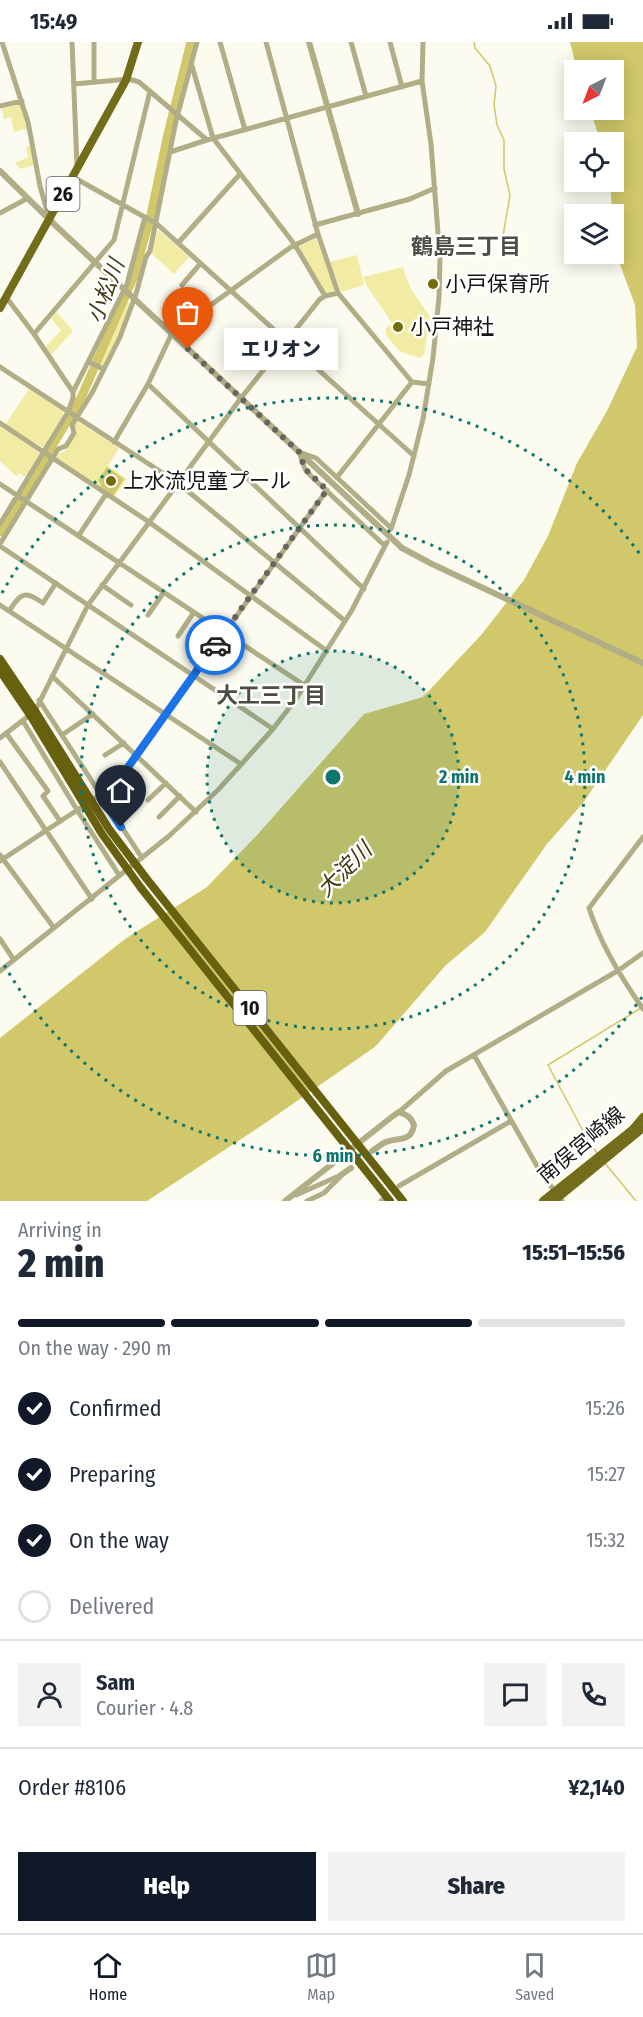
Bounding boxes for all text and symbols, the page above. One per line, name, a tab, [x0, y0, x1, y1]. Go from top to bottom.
text: 15:49	[30, 8, 77, 35]
north arrow	[564, 60, 624, 120]
map controls	[564, 60, 624, 264]
button: locate	[564, 132, 624, 192]
road number: 26	[46, 177, 80, 211]
button: layers	[564, 204, 624, 264]
district label: 鶴島三丁目	[411, 233, 521, 260]
water label: 小松川	[81, 254, 131, 327]
place label: 小戸保育所	[445, 271, 550, 297]
marker: 小戸保育所	[426, 277, 440, 291]
pin	[162, 287, 213, 349]
icon: bag	[171, 296, 204, 329]
place label: 小戸神社	[410, 314, 494, 340]
marker: 小戸神社	[391, 320, 405, 334]
callout: エリオン	[224, 328, 338, 370]
text: エリオン	[241, 337, 321, 361]
place label: 上水流児童プール	[123, 468, 291, 494]
marker: 上水流児童プール	[104, 474, 118, 488]
courier	[185, 615, 245, 675]
icon: car	[199, 629, 232, 662]
district label: 大工三丁目	[216, 682, 326, 709]
pin	[95, 765, 146, 827]
text: 2 min	[438, 766, 479, 788]
text: 4 min	[565, 766, 605, 788]
centre of rings	[323, 767, 343, 787]
icon: home	[104, 774, 137, 807]
water label: 大淀川	[311, 835, 379, 902]
road number: 10	[234, 991, 266, 1025]
street label: 南俣宮崎線	[532, 1101, 630, 1189]
text: 6 min	[313, 1145, 354, 1167]
text: Arriving in	[18, 1218, 102, 1242]
text: 15:51–15:56	[522, 1239, 625, 1266]
text: 2 min	[18, 1241, 104, 1287]
text: On the way · 290 m	[18, 1336, 171, 1360]
icon: check	[18, 1392, 51, 1425]
text: Confirmed	[69, 1395, 162, 1422]
text: 15:26	[585, 1396, 625, 1420]
icon: check	[18, 1458, 51, 1491]
text: Preparing	[69, 1461, 155, 1488]
text: 15:27	[587, 1462, 625, 1486]
icon: check	[18, 1524, 51, 1557]
text: On the way	[69, 1527, 169, 1554]
text: 15:32	[586, 1528, 625, 1552]
text: Delivered	[69, 1593, 154, 1620]
button: person	[18, 1663, 81, 1726]
button: chat	[484, 1663, 547, 1726]
button: phone	[562, 1663, 625, 1726]
text: Sam	[96, 1669, 135, 1696]
text: Courier · 4.8	[96, 1696, 193, 1720]
text: Order #8106	[18, 1774, 126, 1801]
text: ¥2,140	[568, 1774, 625, 1801]
button: Help	[18, 1852, 316, 1921]
button: Share	[328, 1852, 625, 1921]
tab: Home	[89, 1949, 127, 2004]
tab: Map	[305, 1949, 338, 2004]
tab: Saved	[515, 1949, 554, 2004]

